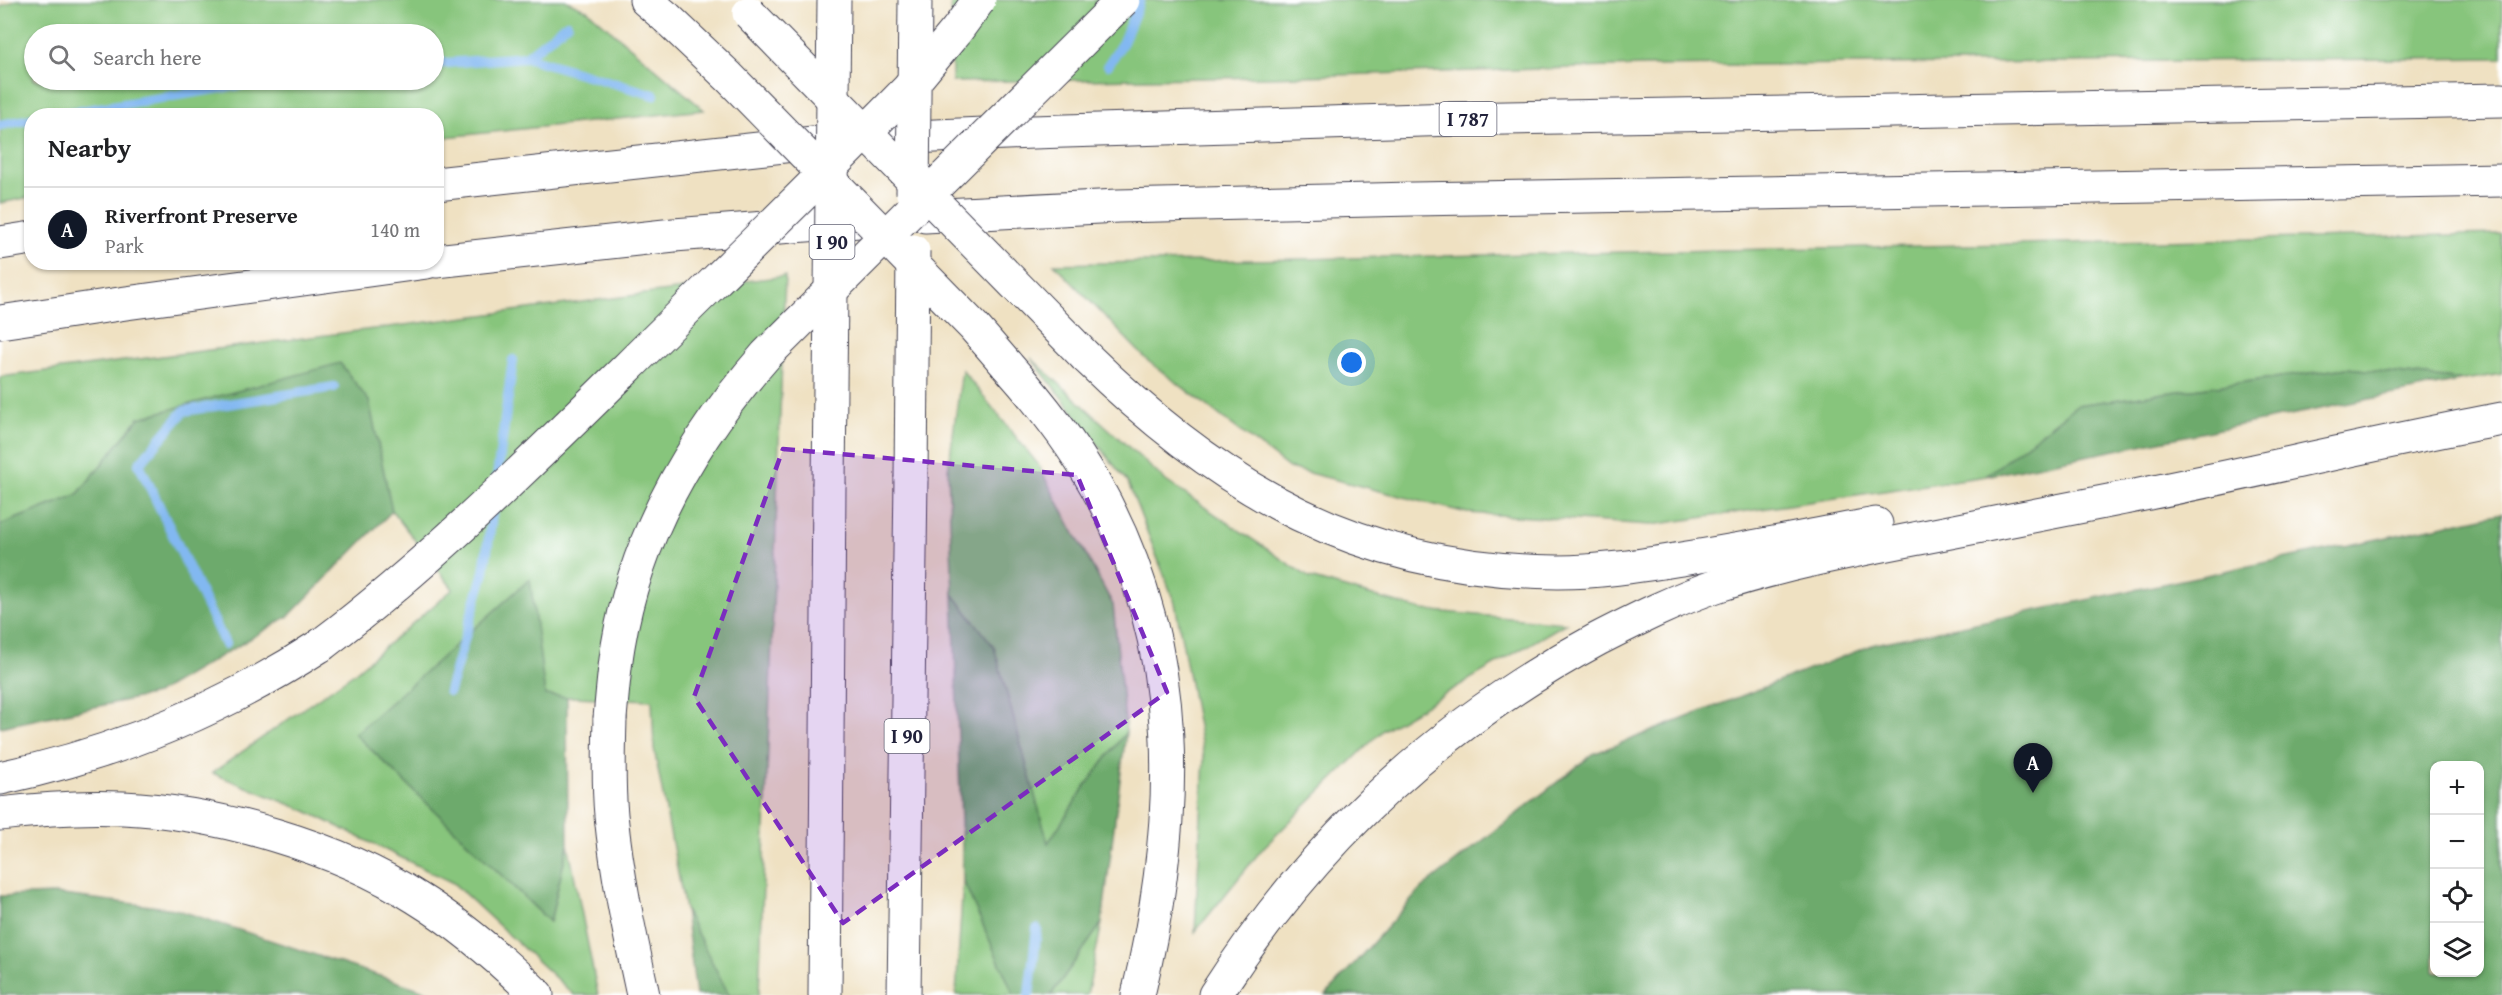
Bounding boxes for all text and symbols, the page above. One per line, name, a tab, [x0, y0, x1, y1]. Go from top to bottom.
search box	[24, 24, 444, 90]
icon: search	[45, 41, 78, 74]
text: Search here	[93, 41, 202, 73]
road number: I 787	[1440, 102, 1496, 136]
text: Nearby	[48, 128, 131, 167]
text: Riverfront Preserve	[105, 199, 298, 231]
text: A	[61, 215, 74, 244]
text: 140 m	[370, 215, 420, 244]
road number: I 90	[810, 225, 854, 259]
text: Park	[105, 231, 144, 260]
your location	[1337, 348, 1366, 377]
road number: I 90	[884, 719, 930, 753]
pin: A	[2014, 744, 2052, 793]
map controls	[2430, 761, 2484, 977]
button: +	[2430, 761, 2484, 815]
button: −	[2430, 815, 2484, 869]
button: locate	[2430, 869, 2484, 923]
button: layers	[2430, 923, 2484, 977]

